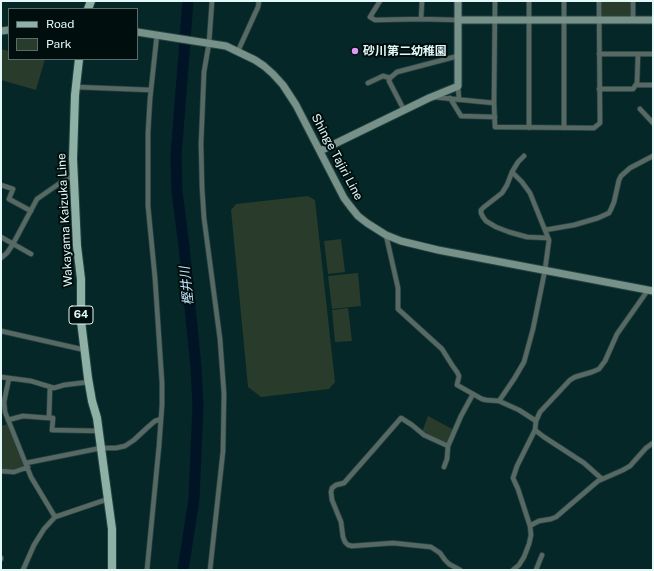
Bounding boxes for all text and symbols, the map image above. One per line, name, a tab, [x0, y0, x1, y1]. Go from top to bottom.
legend	[8, 8, 138, 60]
text: Road	[46, 17, 74, 31]
text: Park	[46, 37, 72, 51]
place label: 砂川第二幼稚園	[363, 44, 447, 58]
marker: 砂川第二幼稚園	[350, 46, 360, 56]
street label: Shinge Tajiri Line	[308, 111, 366, 203]
street label: Wakayama Kaizuka Line	[54, 153, 76, 287]
water label: 樫井川	[177, 266, 197, 306]
road number: 64	[69, 306, 93, 324]

